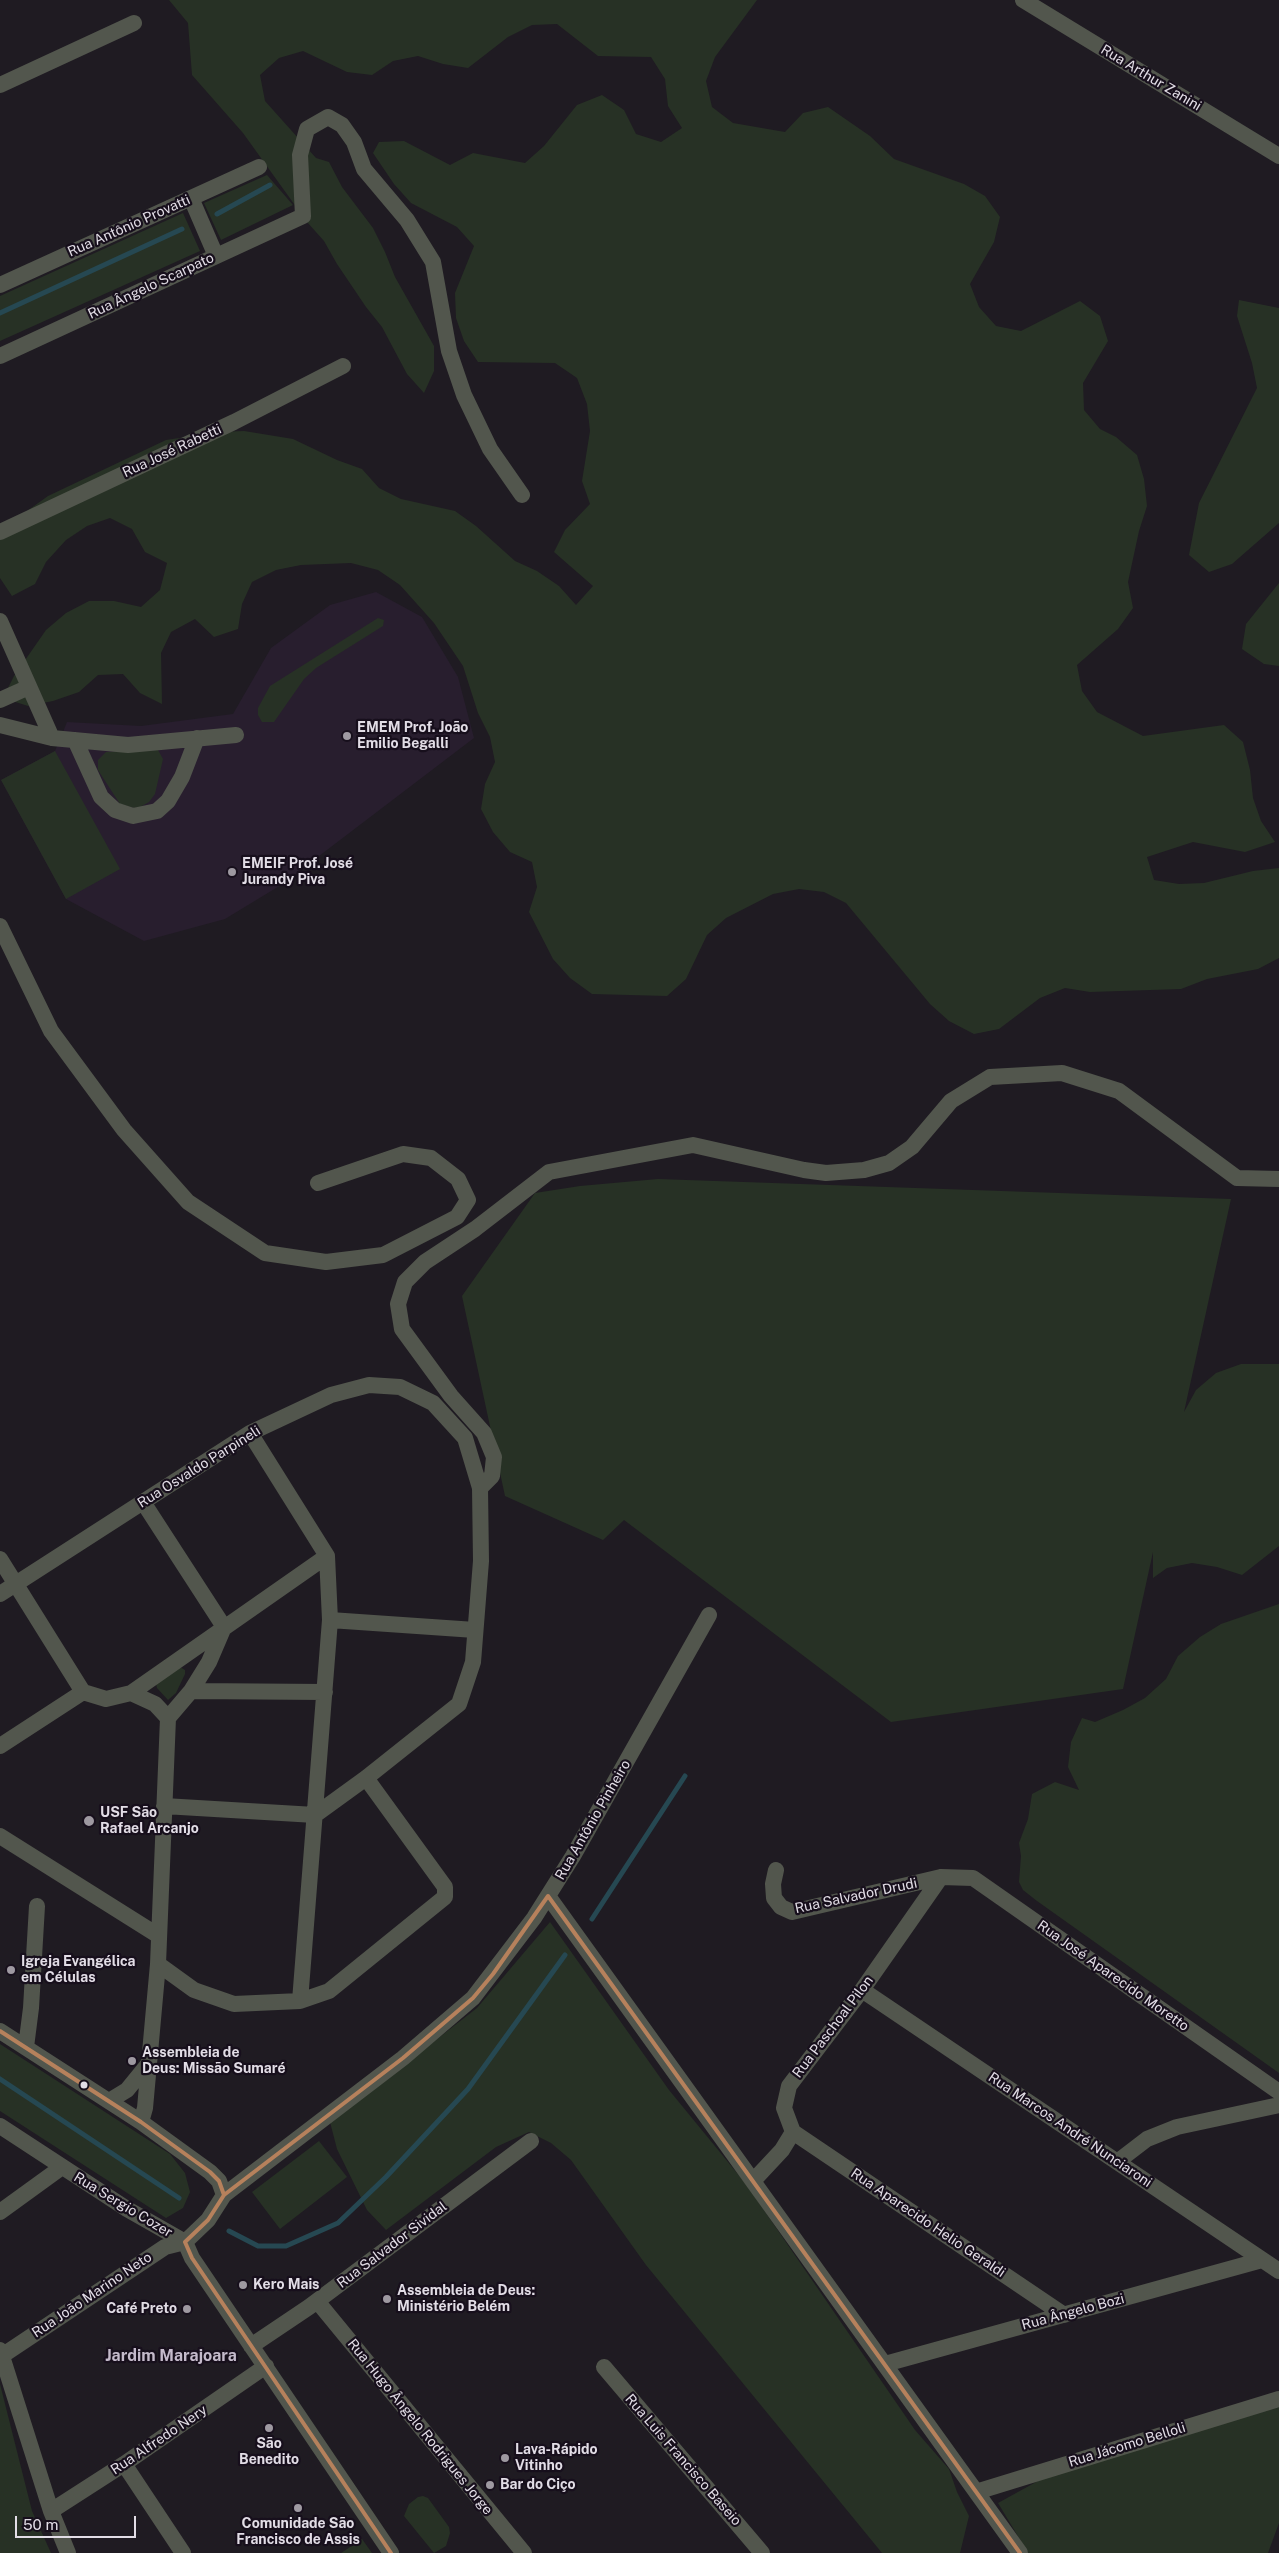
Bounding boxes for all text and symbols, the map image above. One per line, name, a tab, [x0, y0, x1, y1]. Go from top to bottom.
street label: Rua Arthur Zanini	[1098, 41, 1204, 115]
street label: Rua Antônio Provatti	[65, 191, 193, 261]
street label: Rua Ângelo Scarpato	[85, 249, 217, 323]
street label: Rua José Rabetti	[120, 421, 224, 481]
place label: EMEM Prof. João Emilio Begalli	[357, 720, 468, 752]
marker: EMEM Prof. João Emilio Begalli	[341, 730, 353, 742]
place label: EMEIF Prof. José Jurandy Piva	[242, 856, 353, 889]
marker: EMEIF Prof. José Jurandy Piva	[226, 866, 238, 878]
street label: Rua Osvaldo Parpineli	[134, 1422, 264, 1512]
street label: Rua Antônio Pinheiro	[552, 1757, 634, 1883]
place label: USF São Rafael Arcanjo	[100, 1805, 199, 1838]
marker: USF São Rafael Arcanjo	[82, 1814, 96, 1828]
street label: Rua Salvador Drudi	[793, 1875, 919, 1917]
street label: Rua José Aparecido Moretto	[1034, 1917, 1192, 2035]
place label: Igreja Evangélica em Células	[21, 1954, 135, 1986]
marker: Igreja Evangélica em Células	[5, 1964, 17, 1976]
street label: Rua Paschoal Pilon	[789, 1973, 877, 2081]
place label: Assembleia de Deus: Missão Sumaré	[142, 2045, 286, 2078]
marker: Assembleia de Deus: Missão Sumaré	[126, 2055, 138, 2067]
street label: Rua Marcos André Nunciaroni	[985, 2069, 1155, 2191]
unlabelled marker	[79, 2080, 89, 2090]
street label: Rua Aparecido Helio Geraldi	[847, 2165, 1009, 2281]
street label: Rua Sergio Cozer	[71, 2169, 175, 2241]
street label: Rua Salvador Sividal	[334, 2198, 450, 2292]
street label: Rua João Marino Neto	[29, 2249, 155, 2341]
place label: Kero Mais	[253, 2277, 319, 2293]
marker: Kero Mais	[237, 2279, 249, 2291]
place label: Assembleia de Deus: Ministério Belém	[397, 2283, 535, 2316]
street label: Rua Ângelo Bozi	[1020, 2290, 1126, 2334]
marker: Assembleia de Deus: Ministério Belém	[381, 2293, 393, 2305]
place label: Café Preto	[106, 2301, 177, 2317]
marker: Café Preto	[181, 2303, 193, 2315]
street label: Rua Hugo Ângelo Rodrigues Jorge	[344, 2336, 496, 2518]
district label: Jardim Marajoara	[105, 2346, 237, 2366]
street label: Rua Luis Francisco Baseio	[621, 2391, 745, 2529]
street label: Rua Alfredo Nery	[108, 2402, 210, 2478]
street label: Rua Jácomo Belloli	[1066, 2419, 1188, 2471]
marker: São Benedito	[263, 2422, 275, 2434]
place label: São Benedito	[239, 2436, 299, 2468]
place label: Lava-Rápido Vitinho	[515, 2442, 597, 2474]
marker: Lava-Rápido Vitinho	[499, 2452, 511, 2464]
place label: Bar do Ciço	[500, 2477, 576, 2493]
marker: Bar do Ciço	[484, 2479, 496, 2491]
marker: Comunidade São Francisco de Assis	[292, 2502, 304, 2514]
scale bar	[18, 2506, 139, 2538]
text: 50 m	[23, 2516, 58, 2533]
place label: Comunidade São Francisco de Assis	[236, 2516, 360, 2548]

